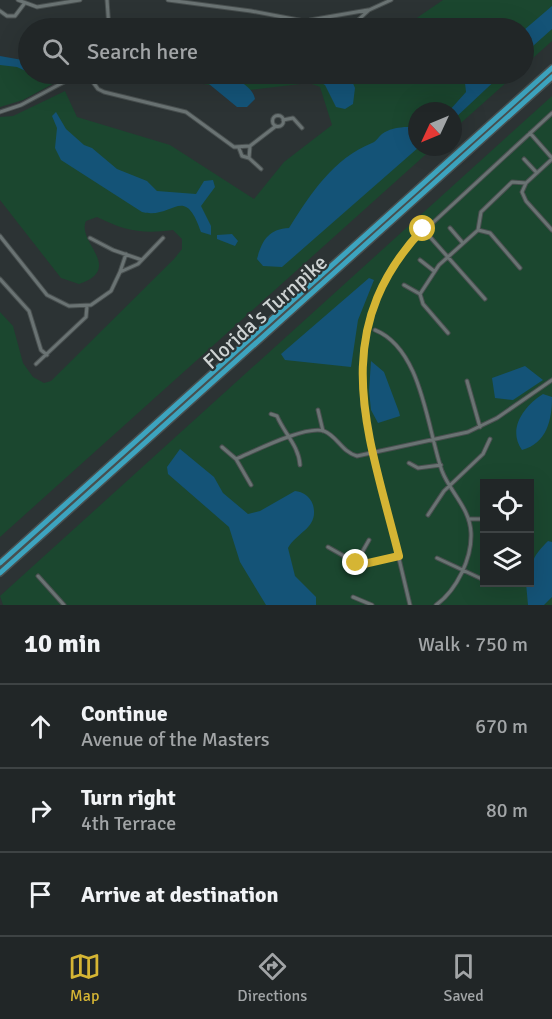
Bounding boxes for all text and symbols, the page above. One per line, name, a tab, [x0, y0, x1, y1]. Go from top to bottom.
search box	[18, 18, 534, 84]
icon: search	[39, 35, 72, 68]
text: Search here	[87, 38, 198, 65]
north arrow	[408, 102, 462, 156]
route start	[409, 215, 435, 241]
street label: Florida's Turnpike	[198, 249, 332, 375]
map controls	[480, 479, 534, 587]
button: locate	[480, 479, 534, 533]
button: layers	[480, 533, 534, 587]
route end	[342, 549, 368, 575]
text: 10 min	[24, 628, 101, 660]
text: Walk · 750 m	[418, 632, 528, 657]
text: Continue	[81, 700, 168, 727]
icon: ahead	[24, 710, 57, 743]
text: 670 m	[475, 714, 528, 739]
text: Avenue of the Masters	[81, 727, 270, 752]
text: Turn right	[81, 784, 176, 811]
icon: right	[24, 794, 57, 827]
text: 80 m	[486, 798, 528, 823]
text: 4th Terrace	[81, 811, 176, 836]
icon: arrive	[24, 878, 57, 911]
text: Arrive at destination	[81, 881, 278, 908]
tab: Map	[68, 950, 101, 1006]
tab: Directions	[237, 950, 307, 1006]
tab: Saved	[444, 950, 484, 1006]

